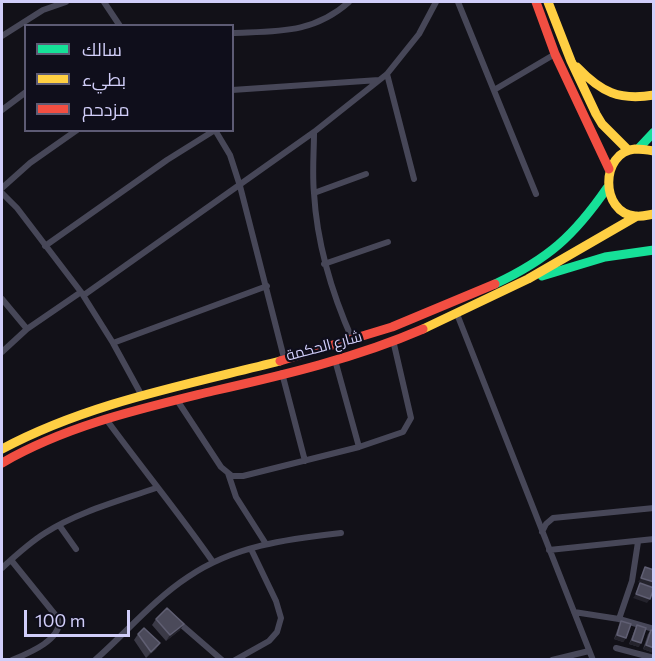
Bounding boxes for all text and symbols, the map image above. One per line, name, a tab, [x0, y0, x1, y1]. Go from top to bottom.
legend	[24, 24, 234, 132]
text: سالك	[82, 38, 122, 60]
text: بطيء	[82, 68, 126, 90]
text: مزدحم	[82, 98, 130, 120]
street label: شارع الحكمة	[284, 327, 364, 365]
scale bar	[27, 598, 134, 636]
text: 100 m	[35, 609, 85, 631]

